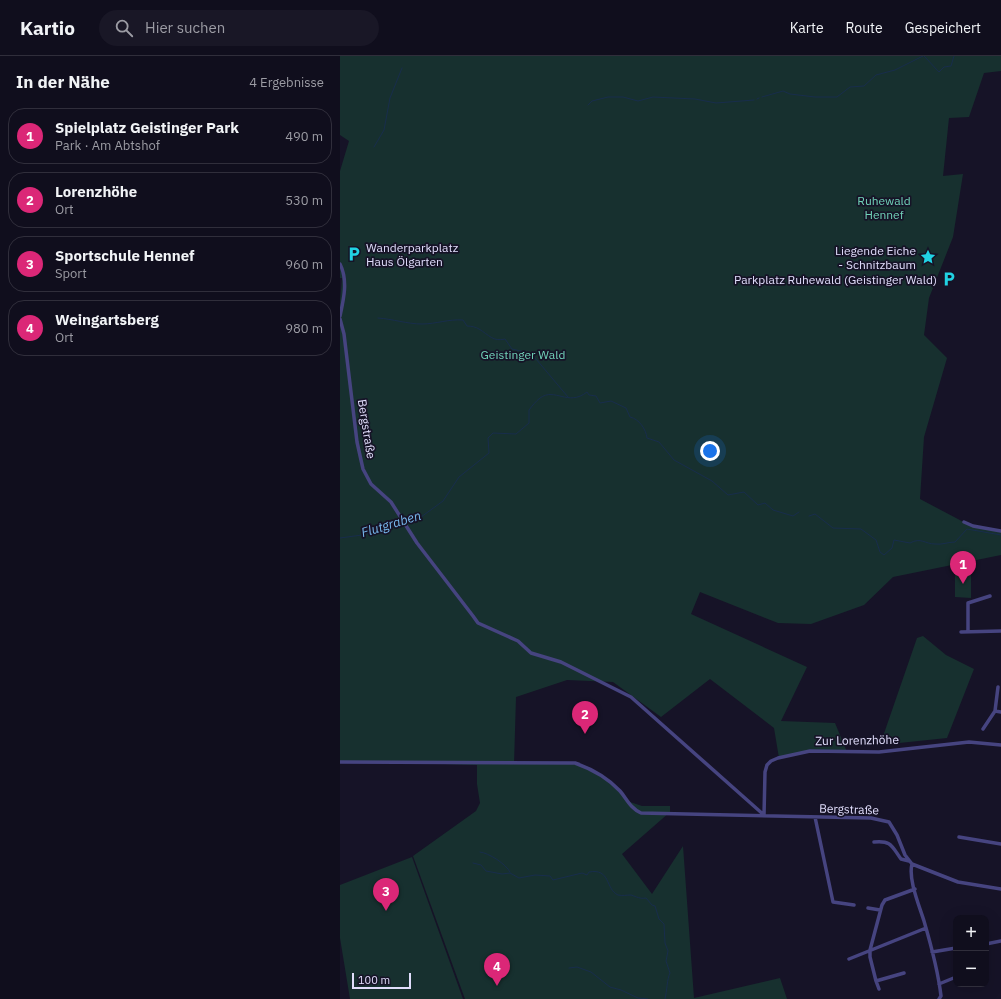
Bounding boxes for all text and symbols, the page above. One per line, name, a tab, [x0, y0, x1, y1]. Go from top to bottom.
search box	[99, 10, 379, 46]
text: Kartio	[20, 16, 75, 40]
icon: search	[113, 17, 135, 39]
text: Hier suchen	[145, 18, 225, 37]
text: Karte	[790, 19, 824, 37]
text: Route	[846, 19, 883, 37]
text: Gespeichert	[905, 19, 981, 37]
text: In der Nähe	[16, 71, 110, 93]
text: 4 Ergebnisse	[249, 74, 324, 91]
text: Spielplatz Geistinger Park	[55, 118, 239, 137]
text: 1	[26, 128, 34, 145]
text: 490 m	[285, 128, 323, 145]
text: Park · Am Abtshof	[55, 137, 160, 154]
text: Lorenzhöhe	[55, 182, 137, 201]
text: 2	[26, 192, 34, 209]
text: 530 m	[285, 192, 323, 209]
park label: Ruhewald Hennef	[857, 193, 911, 222]
text: Ort	[55, 201, 74, 218]
place label: Wanderparkplatz Haus Ölgarten	[366, 240, 459, 269]
place label: Liegende Eiche - Schnitzbaum	[835, 243, 916, 272]
parking icon: Wanderparkplatz Haus Ölgarten	[345, 245, 363, 263]
text: Sportschule Hennef	[55, 246, 195, 265]
place icon: Liegende Eiche - Schnitzbaum	[919, 248, 937, 266]
text: 3	[26, 256, 34, 273]
text: 960 m	[285, 256, 323, 273]
text: Sport	[55, 265, 87, 282]
parking icon: Parkplatz Ruhewald (Geistinger Wald)	[940, 270, 958, 288]
place label: Parkplatz Ruhewald (Geistinger Wald)	[734, 272, 937, 287]
text: Weingartsberg	[55, 310, 159, 329]
text: 4	[26, 320, 34, 337]
text: 980 m	[285, 320, 323, 337]
text: Ort	[55, 329, 74, 346]
park label: Geistinger Wald	[480, 347, 566, 362]
street label: Bergstraße	[355, 398, 379, 460]
your location	[700, 441, 720, 461]
water label: Flutgraben	[359, 507, 423, 541]
pin: 1	[950, 551, 976, 584]
pin: 2	[572, 701, 598, 734]
street label: Zur Lorenzhöhe	[815, 732, 899, 748]
street label: Bergstraße	[819, 800, 880, 818]
pin: 3	[373, 878, 399, 911]
map controls	[953, 915, 989, 987]
button: +	[953, 915, 989, 951]
button: −	[953, 951, 989, 987]
pin: 4	[484, 953, 510, 986]
scale bar	[352, 971, 411, 990]
text: 100 m	[358, 973, 390, 987]

